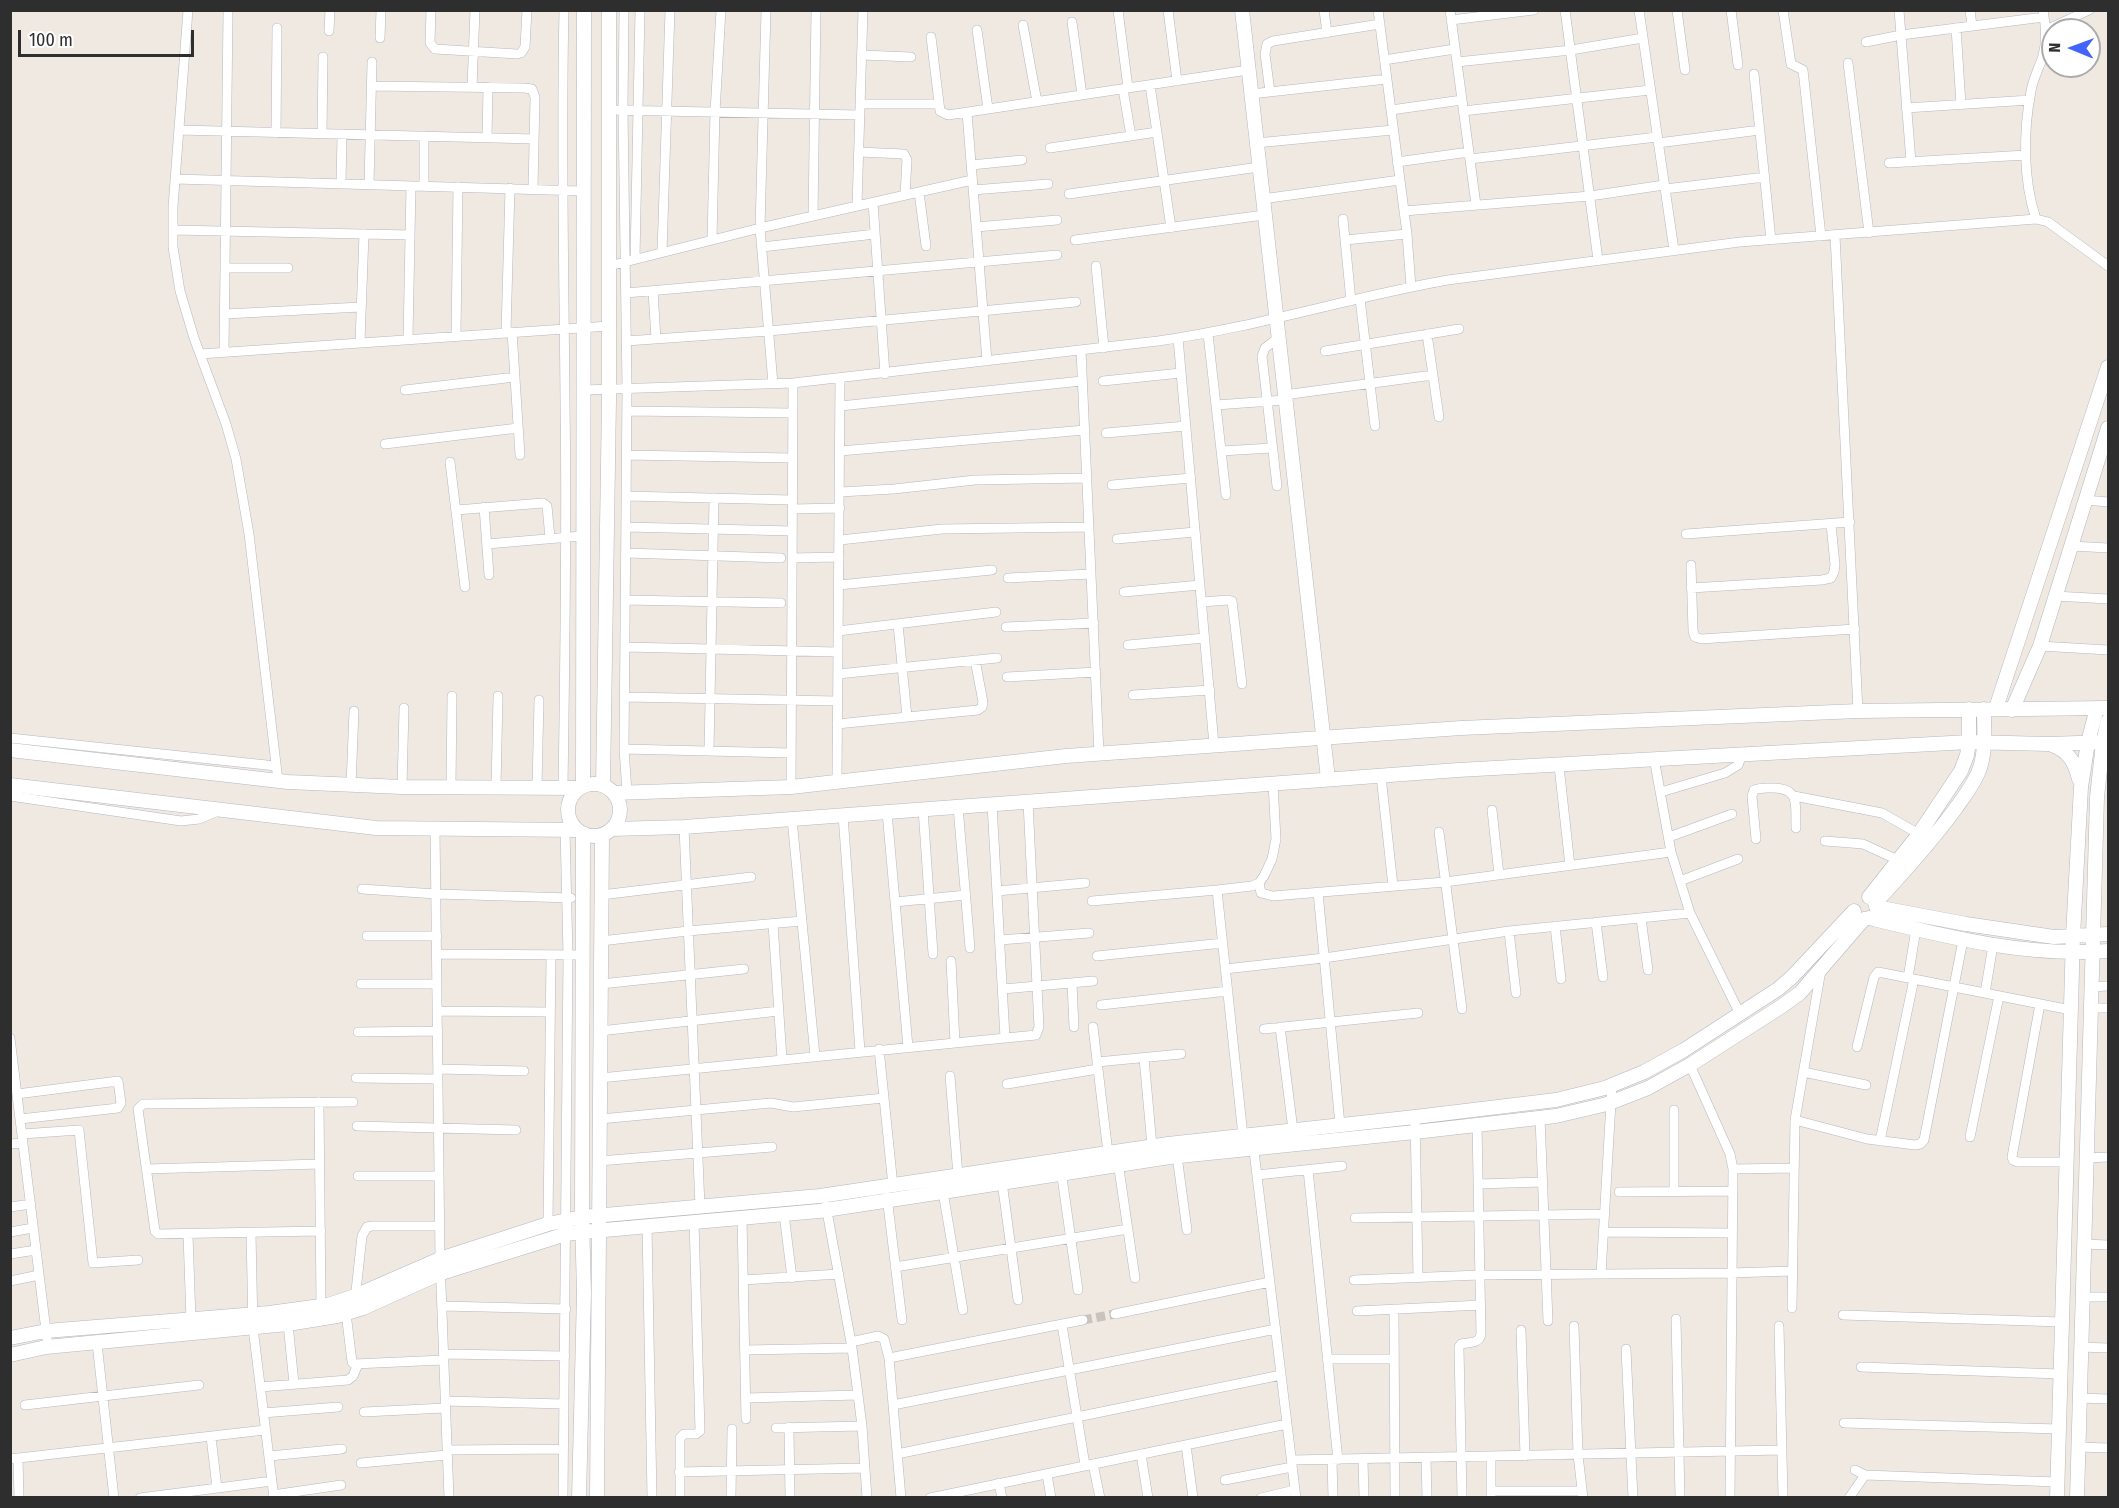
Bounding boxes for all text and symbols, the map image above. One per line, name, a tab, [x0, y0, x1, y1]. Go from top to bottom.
scale bar	[21, 18, 196, 56]
north arrow	[2041, 18, 2101, 78]
text: 100 m	[29, 29, 73, 51]
text: N	[2045, 43, 2064, 53]

